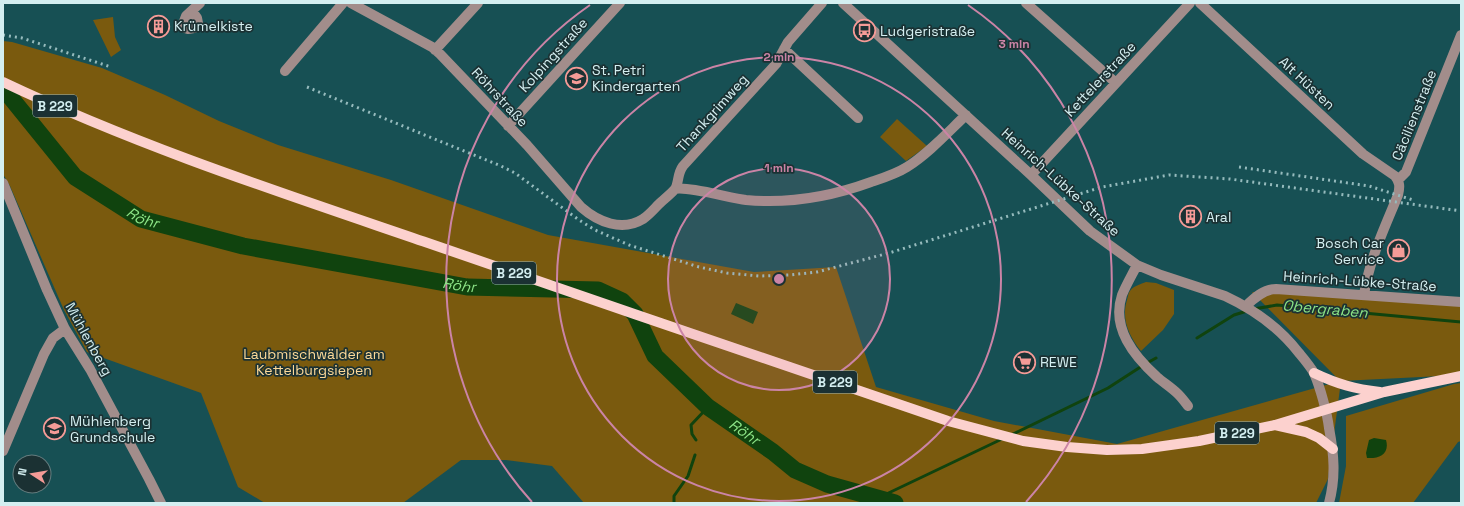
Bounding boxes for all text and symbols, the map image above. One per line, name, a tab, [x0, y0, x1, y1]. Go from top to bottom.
building icon: Krümelkiste	[146, 13, 172, 39]
street label: Kolpingstraße	[515, 14, 591, 96]
place label: Krümelkiste	[174, 17, 253, 35]
bus stop icon: Ludgeristraße	[852, 18, 878, 44]
place label: Ludgeristraße	[880, 22, 975, 40]
text: 3 min	[998, 36, 1030, 52]
street label: Kettelerstraße	[1061, 38, 1139, 120]
text: 2 min	[763, 49, 795, 65]
street label: Alt Hüsten	[1275, 52, 1339, 114]
place label: St. Petri Kindergarten	[592, 61, 680, 95]
street label: Röhrstraße	[468, 63, 532, 131]
school or university icon: St. Petri Kindergarten	[564, 65, 590, 91]
street label: Cäcilienstraße	[1388, 67, 1440, 163]
street label: Thankgrimweg	[672, 70, 752, 156]
road number: B 229	[33, 95, 77, 117]
street label: Heinrich-Lübke-Straße	[998, 124, 1124, 240]
text: 1 min	[764, 160, 794, 176]
water label: Röhr	[123, 202, 162, 233]
building icon: Aral	[1177, 204, 1203, 230]
place label: Aral	[1206, 208, 1231, 226]
place label: Bosch Car Service	[1316, 234, 1384, 268]
shop icon: Bosch Car Service	[1386, 238, 1412, 264]
road number: B 229	[492, 262, 536, 284]
street label: Heinrich-Lübke-Straße	[1283, 267, 1437, 295]
centre of rings	[772, 272, 786, 286]
water label: Röhr	[441, 273, 477, 297]
water label: Obergraben	[1282, 295, 1369, 322]
street label: Mühlenberg	[62, 299, 116, 379]
park label: Laubmischwälder am Kettelburgsiepen	[243, 345, 385, 379]
supermarket icon: REWE	[1012, 349, 1038, 375]
place label: REWE	[1040, 353, 1077, 371]
road number: B 229	[813, 371, 857, 393]
place label: Mühlenberg Grundschule	[70, 412, 155, 446]
water label: Röhr	[725, 414, 765, 450]
school or university icon: Mühlenberg Grundschule	[41, 416, 67, 442]
road number: B 229	[1215, 422, 1259, 444]
north arrow	[12, 454, 52, 494]
text: N	[15, 467, 30, 477]

